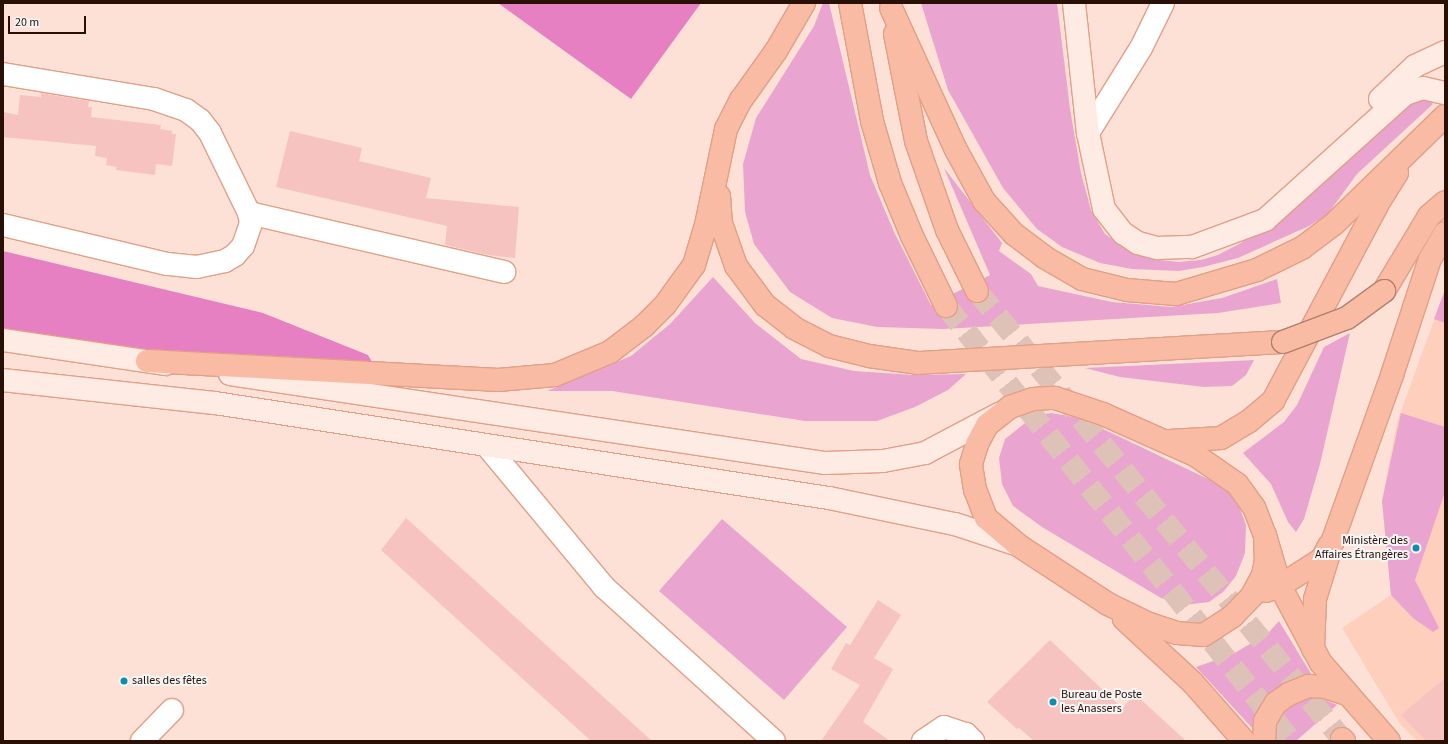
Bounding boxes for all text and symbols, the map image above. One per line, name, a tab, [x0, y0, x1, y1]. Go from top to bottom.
scale bar	[10, 8, 88, 34]
text: 20 m	[15, 14, 39, 31]
place label: Ministère des Affaires Étrangères	[1315, 534, 1408, 562]
marker: Ministère des Affaires Étrangères	[1411, 543, 1421, 553]
place label: salles des fêtes	[132, 674, 207, 688]
marker: salles des fêtes	[119, 676, 129, 686]
place label: Bureau de Poste les Anassers	[1061, 688, 1142, 716]
marker: Bureau de Poste les Anassers	[1048, 697, 1058, 707]

